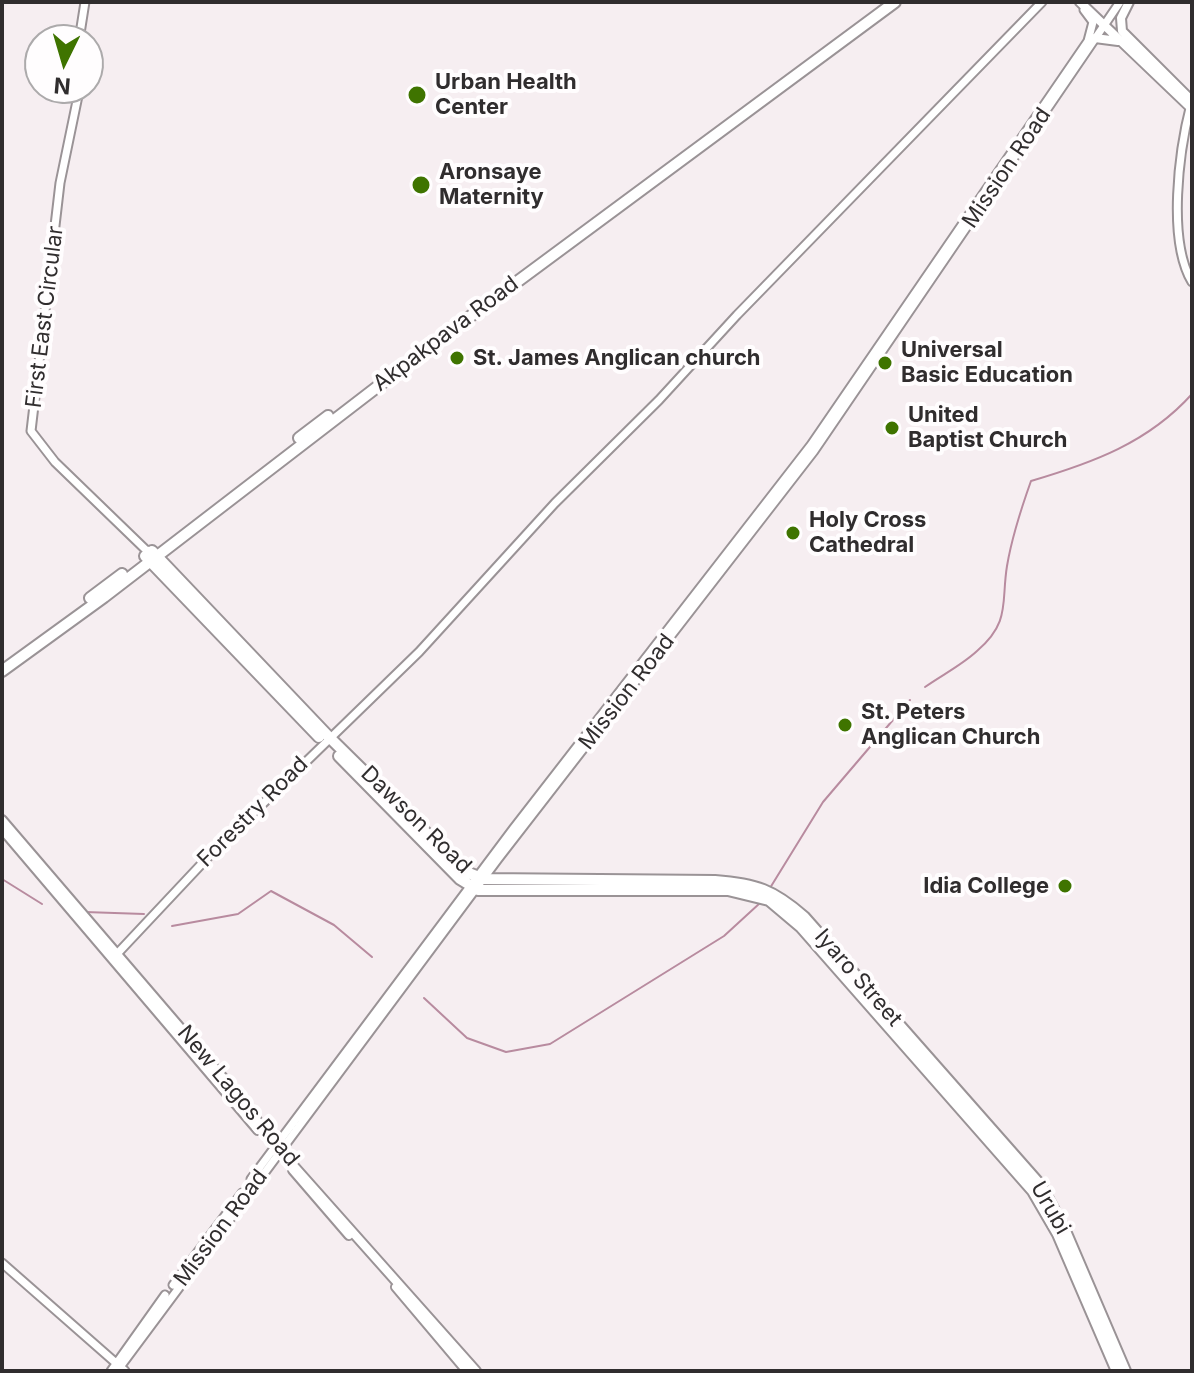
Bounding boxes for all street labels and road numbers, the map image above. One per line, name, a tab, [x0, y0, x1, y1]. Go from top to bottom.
street label: Mission Road	[957, 103, 1057, 233]
street label: First East Circular	[21, 225, 69, 409]
street label: Akpakpava Road	[368, 271, 524, 397]
street label: Mission Road	[574, 629, 680, 755]
street label: Forestry Road	[192, 751, 314, 873]
street label: Dawson Road	[355, 761, 477, 879]
street label: Iyaro Street	[809, 924, 907, 1032]
street label: New Lagos Road	[171, 1020, 305, 1172]
street label: Mission Road	[169, 1164, 273, 1292]
street label: Urubi	[1024, 1177, 1076, 1239]

